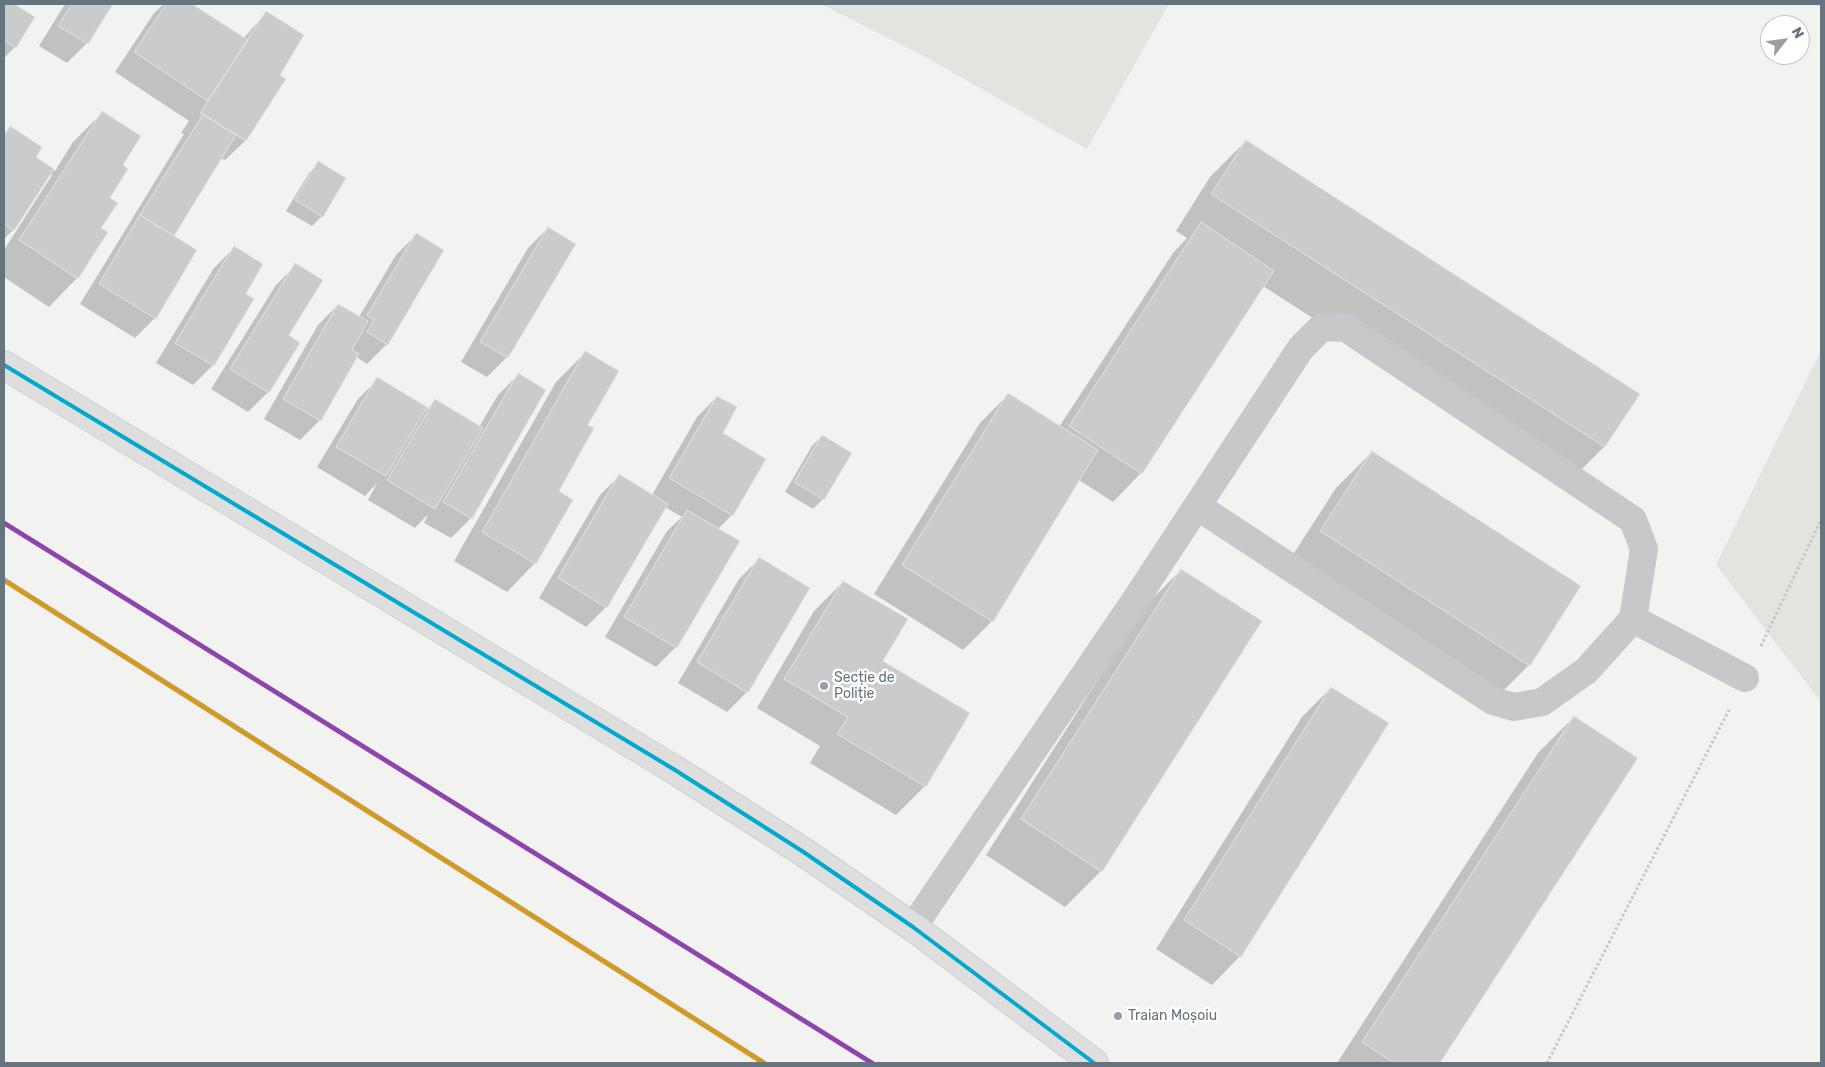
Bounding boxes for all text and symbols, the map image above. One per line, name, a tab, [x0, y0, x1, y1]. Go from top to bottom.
north arrow	[1760, 15, 1810, 65]
text: N	[1788, 24, 1807, 41]
place label: Secție de Poliție	[834, 670, 895, 702]
marker: Secție de Poliție	[818, 680, 830, 692]
place label: Traian Moșoiu	[1128, 1008, 1217, 1024]
marker: Traian Moșoiu	[1112, 1010, 1124, 1022]

